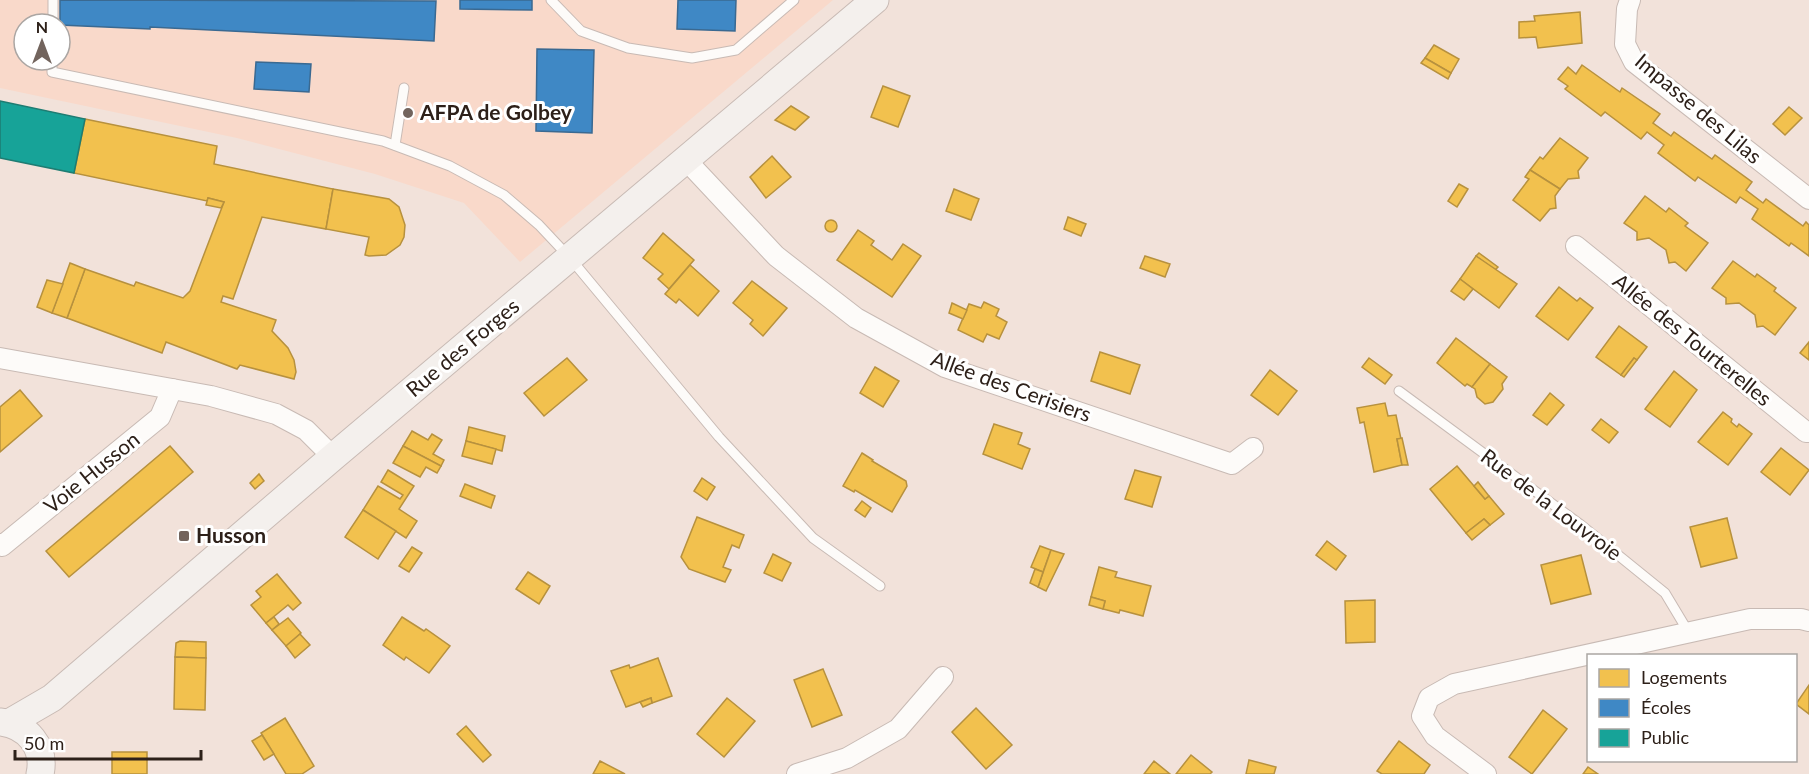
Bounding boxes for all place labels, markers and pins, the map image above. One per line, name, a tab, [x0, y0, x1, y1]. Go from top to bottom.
place label: AFPA de Golbey	[419, 99, 573, 124]
marker: AFPA de Golbey	[401, 106, 415, 120]
place label: Husson	[196, 522, 266, 547]
marker: Husson	[177, 529, 191, 543]

